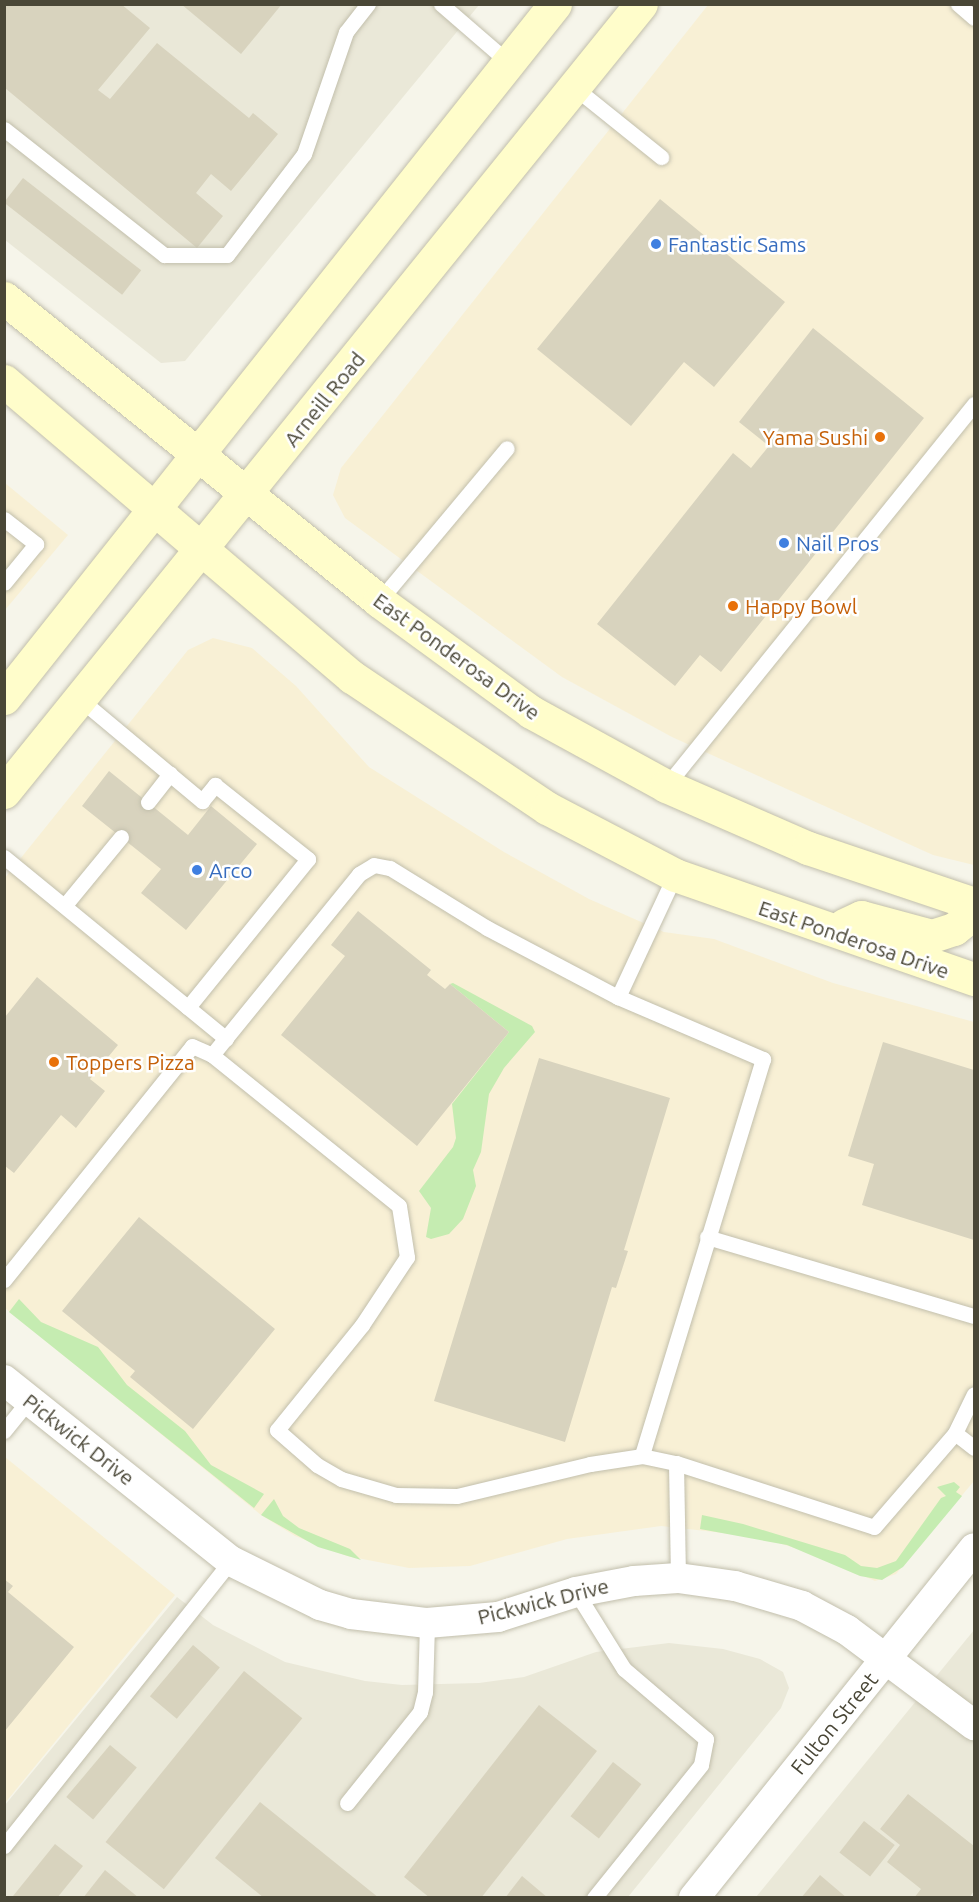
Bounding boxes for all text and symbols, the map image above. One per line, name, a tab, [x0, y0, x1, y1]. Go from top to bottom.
place label: Fantastic Sams	[668, 231, 806, 257]
marker: Fantastic Sams	[649, 237, 663, 251]
street label: Arneill Road	[278, 347, 370, 451]
place label: Yama Sushi	[763, 424, 868, 450]
marker: Yama Sushi	[873, 430, 887, 444]
place label: Nail Pros	[796, 530, 879, 556]
marker: Nail Pros	[777, 536, 791, 550]
street label: East Ponderosa Drive	[369, 587, 545, 725]
place label: Happy Bowl	[745, 593, 857, 619]
marker: Happy Bowl	[726, 599, 740, 613]
place label: Arco	[209, 857, 253, 883]
marker: Arco	[190, 863, 204, 877]
street label: East Ponderosa Drive	[755, 895, 953, 983]
place label: Toppers Pizza	[66, 1049, 195, 1075]
marker: Toppers Pizza	[47, 1055, 61, 1069]
street label: Pickwick Drive	[18, 1388, 140, 1490]
street label: Pickwick Drive	[475, 1573, 611, 1629]
street label: Fulton Street	[785, 1667, 883, 1779]

